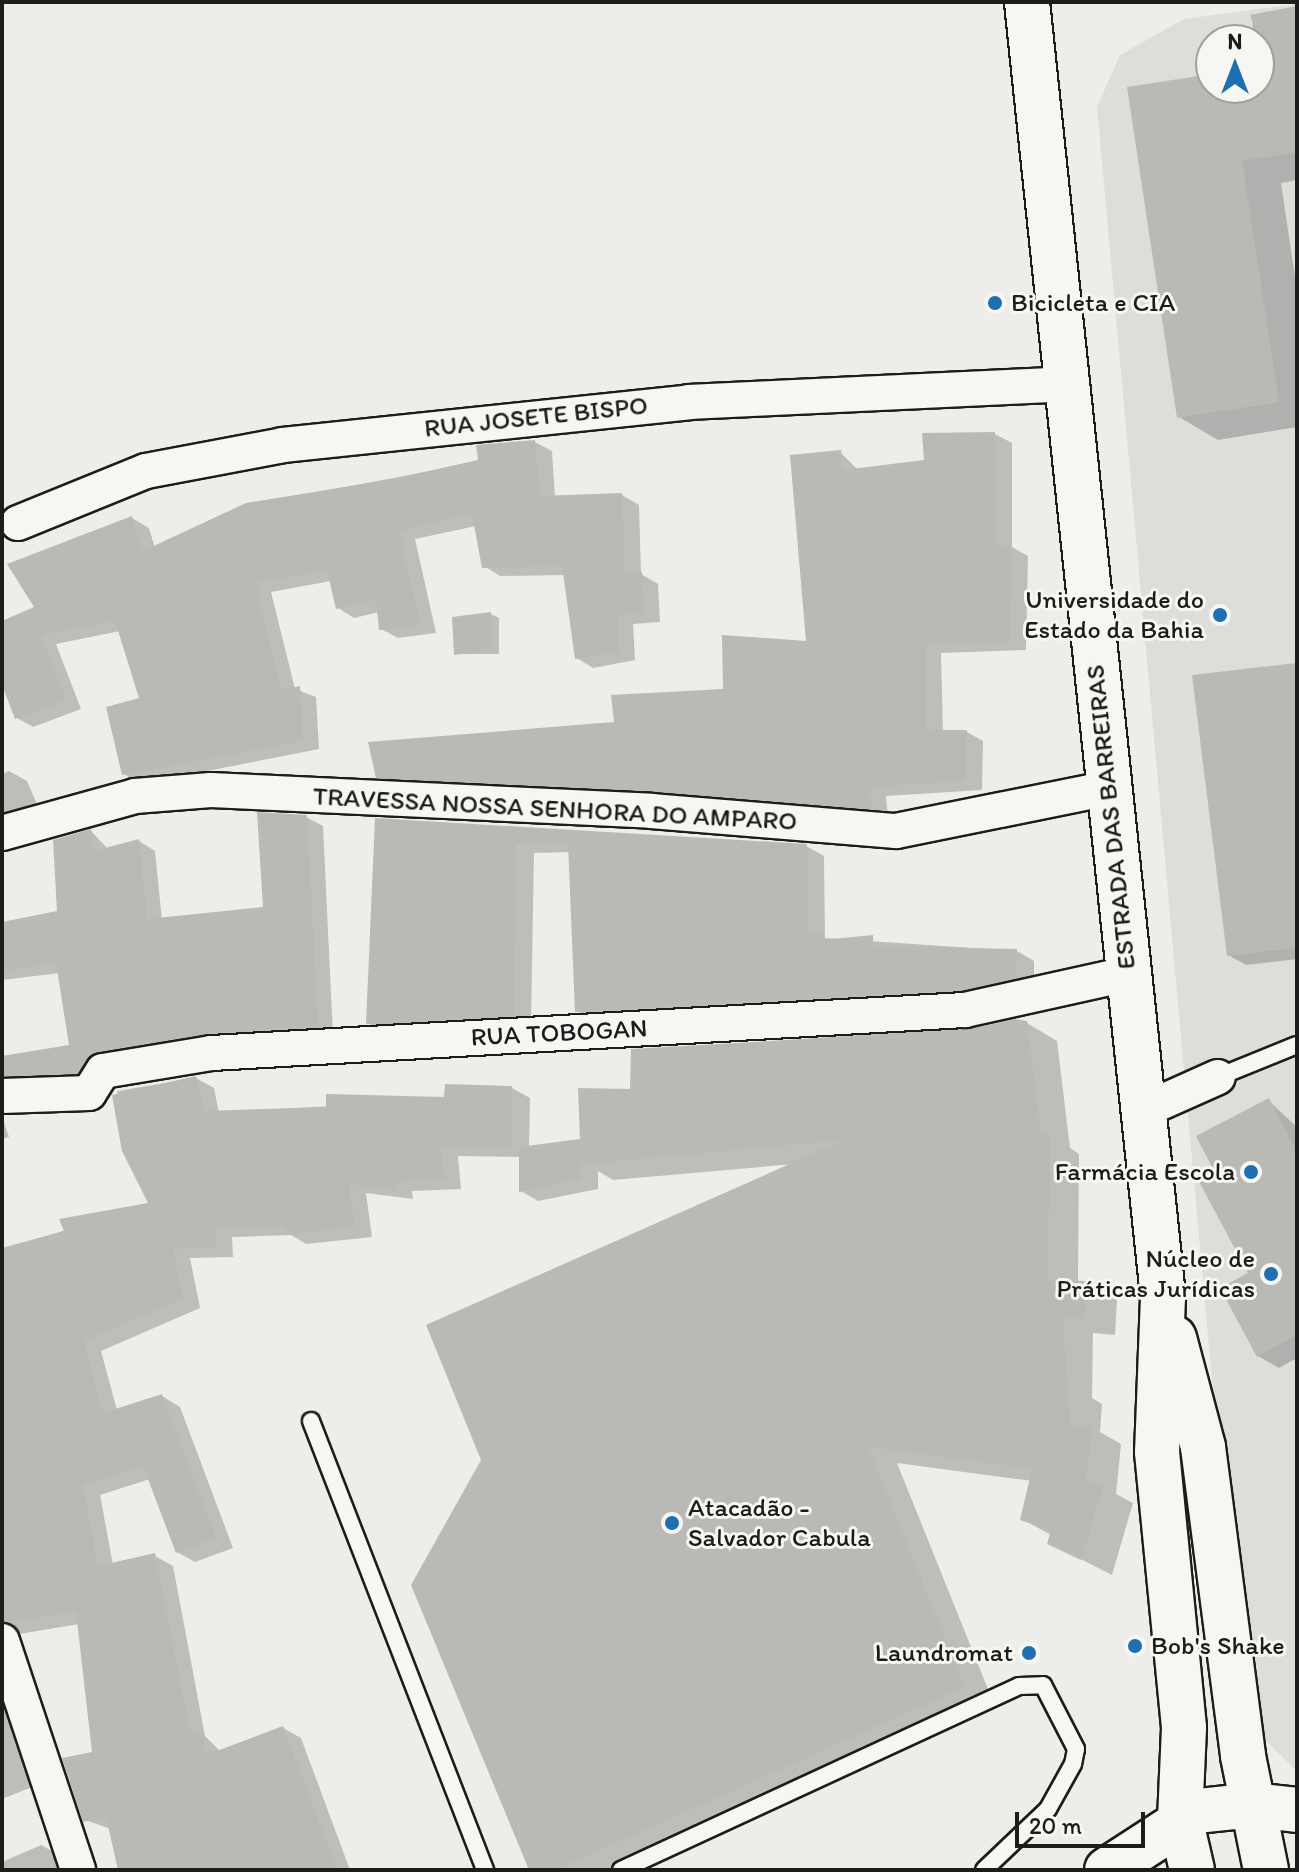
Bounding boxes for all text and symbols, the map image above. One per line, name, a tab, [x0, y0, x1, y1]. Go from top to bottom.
north arrow	[1195, 24, 1275, 104]
text: N	[1228, 28, 1242, 55]
place label: Bicicleta e CIA	[1011, 287, 1176, 319]
marker: Bicicleta e CIA	[986, 294, 1004, 312]
street label: RUA JOSETE BISPO	[422, 390, 650, 444]
place label: Universidade do Estado da Bahia	[1023, 584, 1204, 646]
marker: Universidade do Estado da Bahia	[1211, 606, 1229, 624]
street label: ESTRADA DAS BARREIRAS	[1079, 663, 1143, 971]
street label: TRAVESSA NOSSA SENHORA DO AMPARO	[313, 781, 797, 837]
street label: RUA TOBOGAN	[470, 1013, 648, 1053]
place label: Farmácia Escola	[1055, 1156, 1235, 1188]
marker: Farmácia Escola	[1242, 1163, 1260, 1181]
place label: Núcleo de Práticas Jurídicas	[1056, 1243, 1255, 1304]
marker: Núcleo de Práticas Jurídicas	[1262, 1265, 1280, 1283]
place label: Atacadão - Salvador Cabula	[688, 1492, 871, 1554]
marker: Atacadão - Salvador Cabula	[663, 1514, 681, 1532]
place label: Bob's Shake	[1151, 1630, 1285, 1662]
place label: Laundromat	[875, 1637, 1013, 1669]
marker: Bob's Shake	[1126, 1637, 1144, 1655]
marker: Laundromat	[1020, 1644, 1038, 1662]
scale bar	[1019, 1796, 1149, 1846]
text: 20 m	[1029, 1811, 1082, 1840]

